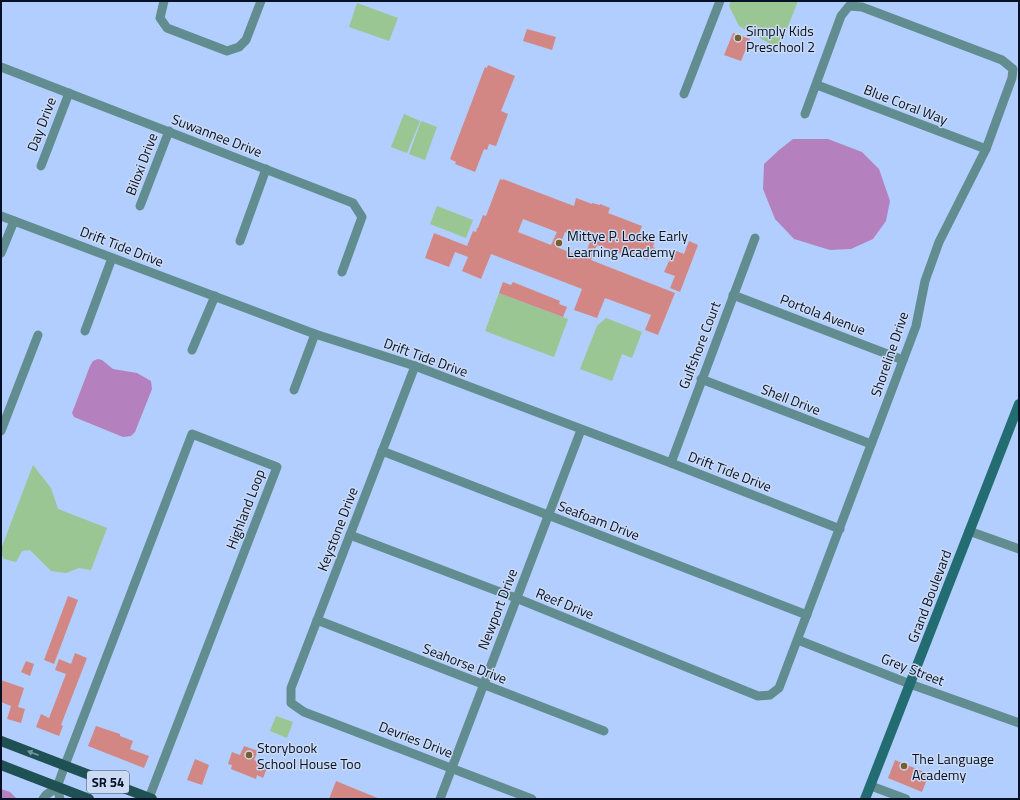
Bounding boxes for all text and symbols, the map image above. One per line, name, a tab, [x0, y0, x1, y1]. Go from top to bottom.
place label: Simply Kids Preschool 2	[746, 20, 815, 57]
marker: Simply Kids Preschool 2	[733, 33, 743, 43]
street label: Blue Coral Way	[861, 78, 951, 130]
street label: Day Drive	[21, 94, 61, 154]
street label: Suwannee Drive	[169, 108, 265, 162]
street label: Biloxi Drive	[120, 130, 162, 198]
street label: Drift Tide Drive	[77, 220, 167, 272]
place label: Mittye P. Locke Early Learning Academy	[567, 225, 688, 262]
marker: Mittye P. Locke Early Learning Academy	[554, 238, 564, 248]
street label: Portola Avenue	[777, 288, 869, 340]
street label: Gulfshore Court	[673, 298, 725, 392]
street label: Shoreline Drive	[865, 309, 913, 399]
street label: Drift Tide Drive	[381, 332, 471, 382]
street label: Shell Drive	[758, 378, 824, 420]
street label: Drift Tide Drive	[685, 445, 775, 497]
street label: Highland Loop	[220, 466, 270, 552]
street label: Keystone Drive	[311, 484, 363, 574]
street label: Seafoam Drive	[555, 495, 643, 545]
street label: Grand Boulevard	[902, 547, 956, 645]
street label: Newport Drive	[472, 565, 522, 653]
street label: Reef Drive	[533, 582, 597, 624]
street label: Seahorse Drive	[420, 637, 510, 689]
street label: Grey Street	[878, 647, 948, 691]
street label: Devries Drive	[376, 715, 456, 763]
place label: Storybook School House Too	[257, 737, 361, 774]
place label: The Language Academy	[912, 748, 994, 785]
one-way arrow	[26, 750, 38, 756]
marker: Storybook School House Too	[244, 750, 254, 760]
marker: The Language Academy	[899, 761, 909, 771]
road number: SR 54	[87, 771, 129, 793]

